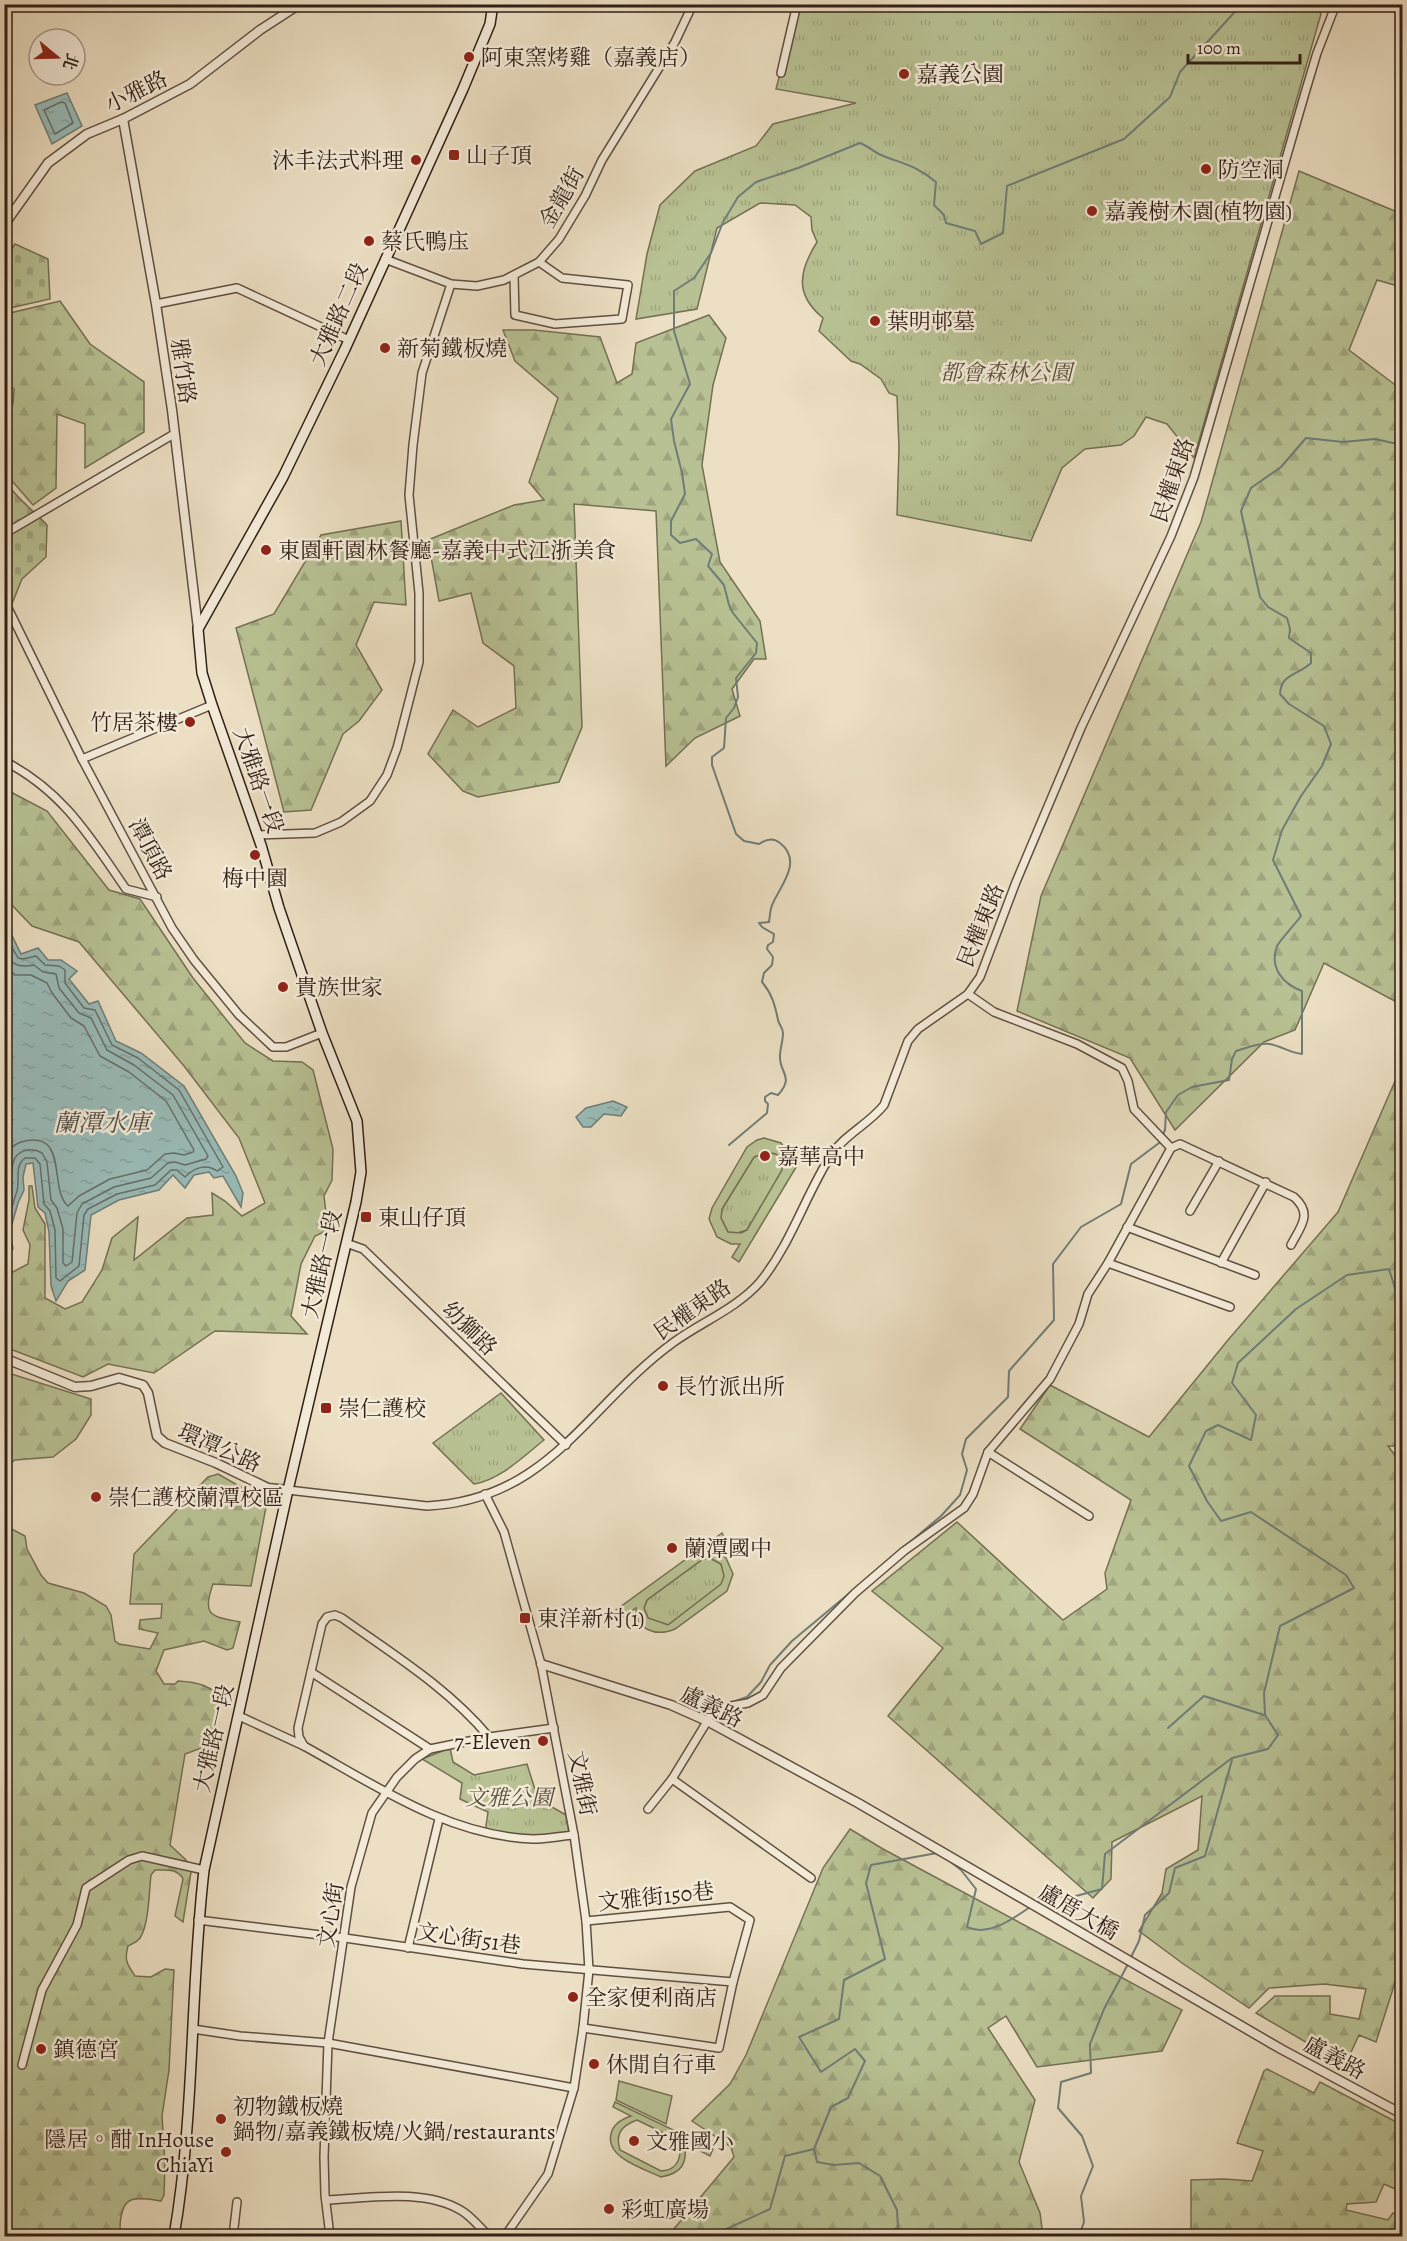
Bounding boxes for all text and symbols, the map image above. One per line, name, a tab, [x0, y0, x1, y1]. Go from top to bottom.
north arrow	[27, 27, 87, 87]
scale bar	[1188, 27, 1300, 65]
text: 100 m	[1197, 36, 1241, 60]
place label: 阿東窯烤雞（嘉義店）	[481, 43, 701, 73]
text: 北	[57, 50, 83, 73]
marker: 阿東窯烤雞（嘉義店）	[462, 50, 476, 64]
place label: 嘉義公園	[916, 60, 1004, 90]
street label: 小雅路	[100, 64, 173, 120]
marker: 嘉義公園	[897, 67, 911, 81]
place label: 山子頂	[466, 141, 532, 171]
place label: 沐丰法式料理	[272, 146, 404, 176]
marker: 山子頂	[447, 148, 461, 162]
marker: 沐丰法式料理	[409, 153, 423, 167]
place label: 防空洞	[1218, 155, 1284, 185]
street label: 金龍街	[532, 161, 591, 234]
marker: 防空洞	[1199, 162, 1213, 176]
place label: 嘉義樹木園(植物園)	[1104, 197, 1292, 227]
marker: 嘉義樹木園(植物園)	[1085, 204, 1099, 218]
place label: 蔡氏鴨庒	[381, 227, 469, 257]
marker: 蔡氏鴨庒	[362, 234, 376, 248]
street label: 大雅路二段	[303, 258, 375, 371]
place label: 葉明邨墓	[887, 307, 975, 337]
marker: 葉明邨墓	[868, 314, 882, 328]
place label: 新菊鐵板燒	[397, 334, 507, 364]
street label: 雅竹路	[164, 336, 202, 406]
marker: 新菊鐵板燒	[378, 341, 392, 355]
park label: 都會森林公園	[940, 358, 1075, 388]
street label: 民權東路	[1144, 434, 1201, 527]
place label: 東園軒園林餐廳-嘉義中式江浙美食	[278, 536, 616, 566]
marker: 東園軒園林餐廳-嘉義中式江浙美食	[259, 543, 273, 557]
place label: 竹居茶樓	[90, 708, 178, 738]
marker: 竹居茶樓	[183, 715, 197, 729]
street label: 大雅路一段	[226, 723, 290, 837]
street label: 潭頂路	[121, 813, 179, 886]
marker: 梅中園	[248, 848, 262, 862]
place label: 梅中園	[222, 864, 288, 894]
street label: 民權東路	[951, 879, 1011, 972]
place label: 貴族世家	[295, 973, 383, 1003]
marker: 貴族世家	[276, 980, 290, 994]
water label: 蘭潭水庫	[54, 1107, 154, 1139]
place label: 嘉華高中	[777, 1142, 865, 1172]
marker: 嘉華高中	[758, 1149, 772, 1163]
place label: 東山仔頂	[378, 1203, 466, 1233]
street label: 大雅路一段	[295, 1207, 349, 1321]
marker: 東山仔頂	[359, 1210, 373, 1224]
street label: 民權東路	[648, 1272, 737, 1347]
street label: 幼獅路	[435, 1295, 503, 1362]
place label: 長竹派出所	[675, 1372, 785, 1402]
marker: 長竹派出所	[656, 1379, 670, 1393]
place label: 崇仁護校	[338, 1394, 426, 1424]
marker: 崇仁護校	[319, 1401, 333, 1415]
street label: 環潭公路	[173, 1416, 266, 1480]
place label: 崇仁護校蘭潭校區	[108, 1483, 284, 1513]
marker: 崇仁護校蘭潭校區	[89, 1490, 103, 1504]
place label: 蘭潭國中	[684, 1534, 772, 1564]
marker: 蘭潭國中	[665, 1541, 679, 1555]
place label: 東洋新村(1)	[537, 1604, 645, 1634]
marker: 東洋新村(1)	[518, 1611, 532, 1625]
street label: 盧義路	[675, 1679, 748, 1735]
street label: 大雅路一段	[187, 1681, 241, 1795]
place label: 7-Eleven	[454, 1727, 531, 1757]
marker: 7-Eleven	[536, 1734, 550, 1748]
street label: 文雅街	[561, 1748, 603, 1818]
park label: 文雅公園	[465, 1783, 556, 1813]
street label: 文雅街150巷	[596, 1876, 716, 1918]
street label: 盧厝大橋	[1033, 1877, 1124, 1947]
street label: 文心街	[311, 1880, 351, 1950]
street label: 文心街51巷	[415, 1917, 523, 1961]
place label: 全家便利商店	[585, 1983, 717, 2013]
marker: 全家便利商店	[566, 1990, 580, 2004]
street label: 盧義路	[1298, 2029, 1371, 2087]
place label: 鎮德宮	[53, 2035, 119, 2065]
marker: 鎮德宮	[34, 2042, 48, 2056]
place label: 休閒自行車	[606, 2050, 716, 2080]
marker: 休閒自行車	[587, 2057, 601, 2071]
place label: 初物鐵板燒 鍋物/嘉義鐵板燒/火鍋/restaurants	[233, 2092, 556, 2147]
marker: 初物鐵板燒 鍋物/嘉義鐵板燒/火鍋/restaurants	[214, 2112, 228, 2126]
place label: 隱居。酣 InHouse ChiaYi	[45, 2125, 214, 2180]
place label: 文雅國小	[646, 2127, 734, 2157]
marker: 文雅國小	[627, 2134, 641, 2148]
marker: 隱居。酣 InHouse ChiaYi	[219, 2145, 233, 2159]
place label: 彩虹廣場	[621, 2195, 709, 2225]
marker: 彩虹廣場	[602, 2202, 616, 2216]

